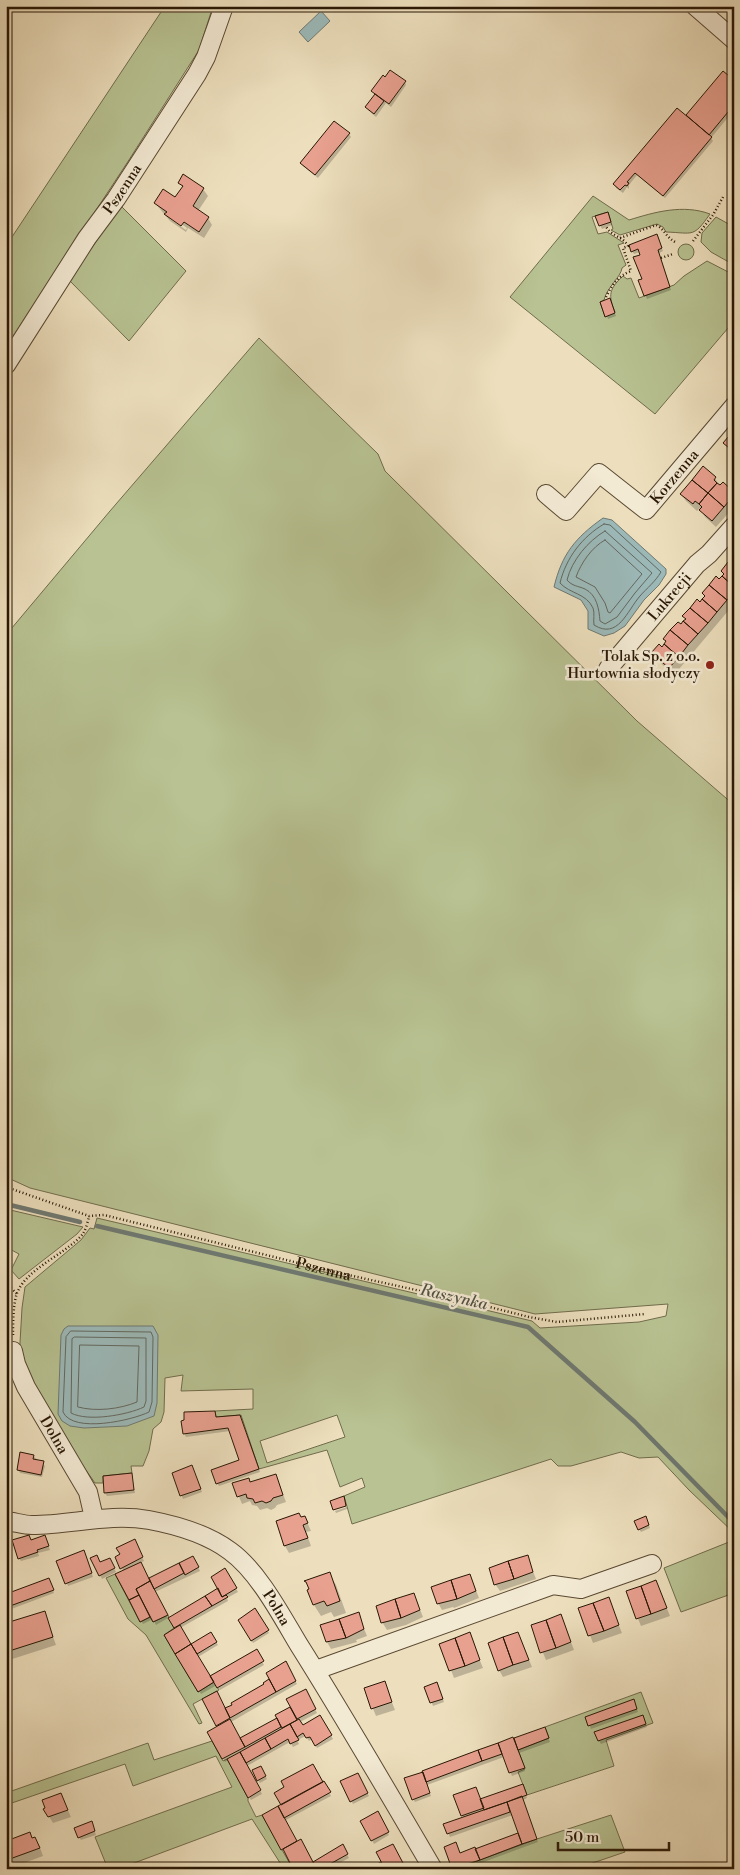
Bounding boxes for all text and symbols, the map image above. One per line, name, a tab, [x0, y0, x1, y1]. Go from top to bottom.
street label: Pszenna	[99, 160, 146, 218]
street label: Korzenna	[646, 445, 703, 508]
street label: Lukrecji	[643, 568, 695, 625]
place label: Tolak Sp. z o.o. Hurtownia słodyczy	[567, 647, 701, 683]
marker: Tolak Sp. z o.o. Hurtownia słodyczy	[704, 659, 716, 671]
street label: Pszenna	[294, 1253, 353, 1285]
water label: Raszynka	[418, 1279, 490, 1314]
street label: Dolna	[36, 1412, 73, 1458]
street label: Polna	[258, 1586, 295, 1629]
scale bar	[558, 1820, 669, 1852]
text: 50 m	[565, 1828, 599, 1847]

